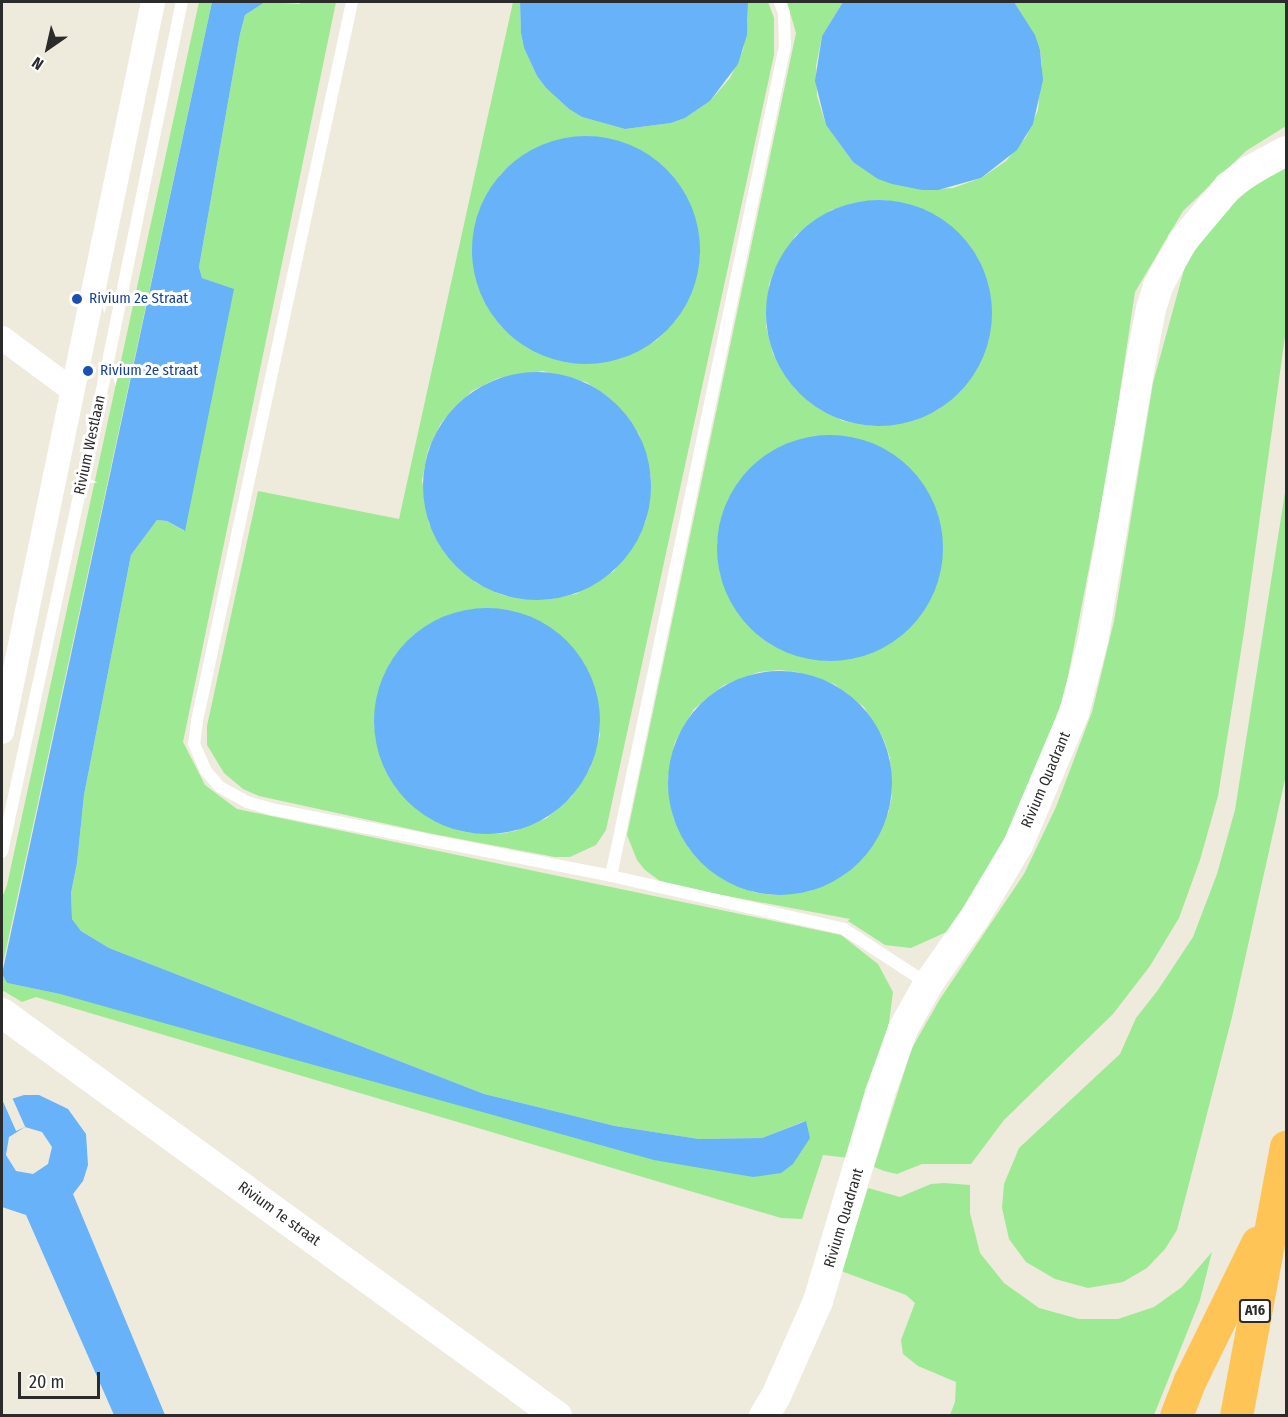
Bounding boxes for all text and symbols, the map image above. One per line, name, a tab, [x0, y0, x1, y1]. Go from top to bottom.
north arrow	[18, 18, 78, 78]
text: N	[28, 53, 47, 74]
place label: Rivium 2e Straat	[89, 290, 188, 308]
marker: Rivium 2e Straat	[70, 292, 84, 306]
place label: Rivium 2e straat	[100, 362, 198, 380]
marker: Rivium 2e straat	[81, 364, 95, 378]
street label: Rivium Westlaan	[71, 394, 109, 496]
street label: Rivium Quadrant	[1018, 729, 1074, 831]
street label: Rivium Quadrant	[820, 1166, 868, 1270]
street label: Rivium 1e straat	[234, 1178, 324, 1250]
road number: A16	[1238, 1300, 1272, 1322]
scale bar	[21, 1360, 104, 1398]
text: 20 m	[29, 1371, 64, 1393]

